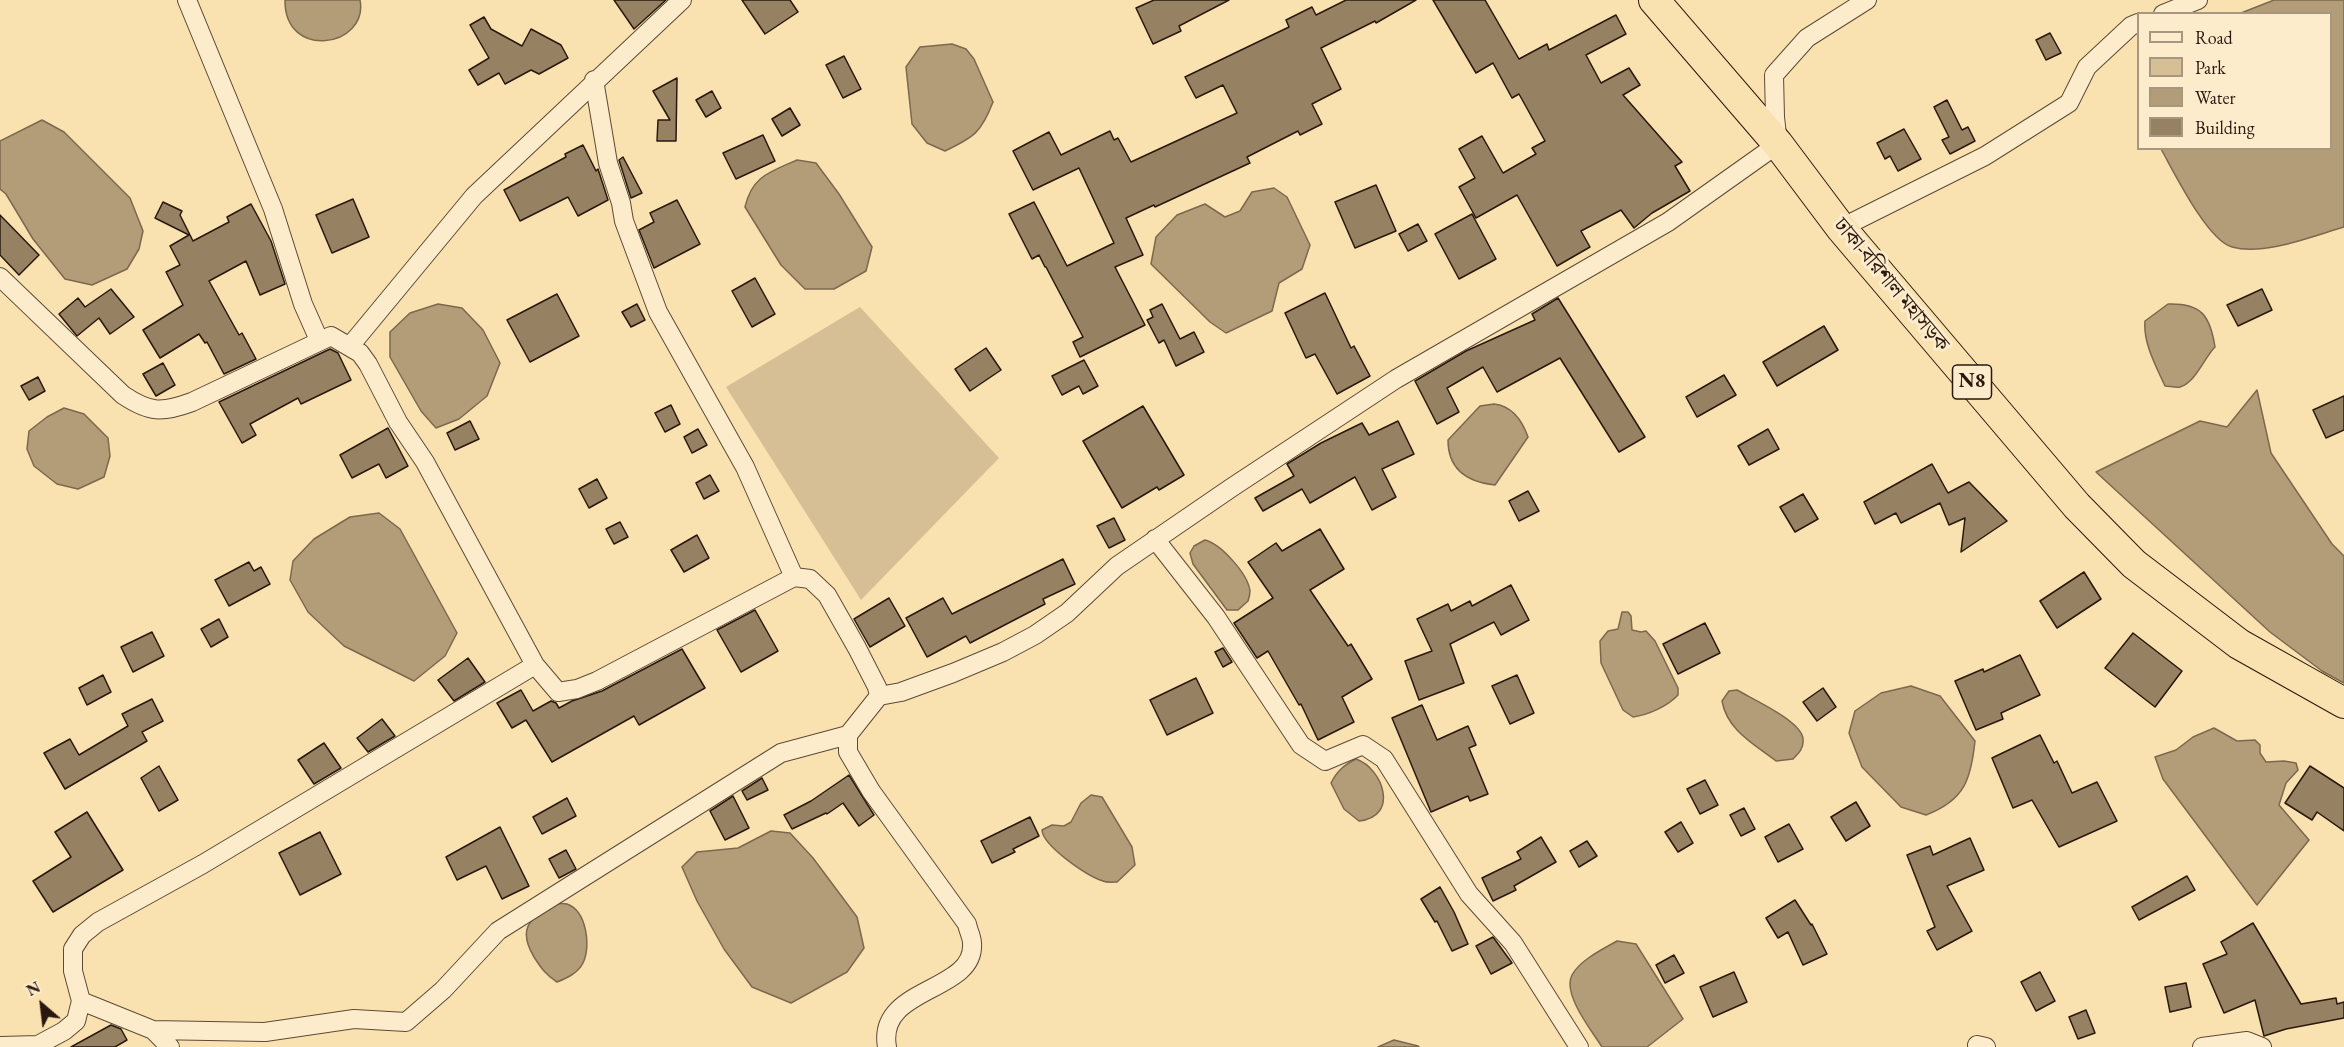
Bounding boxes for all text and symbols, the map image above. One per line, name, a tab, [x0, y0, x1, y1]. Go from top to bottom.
legend	[2137, 12, 2332, 150]
text: Road	[2195, 26, 2233, 49]
text: Park	[2195, 56, 2226, 79]
text: Water	[2195, 86, 2236, 109]
text: Building	[2195, 116, 2255, 139]
street label: ঢাকা-বরিশাল মহাসড়ক	[1828, 213, 1954, 357]
road number: N8	[1952, 365, 1992, 399]
north arrow	[12, 975, 72, 1035]
text: N	[23, 976, 44, 1001]

